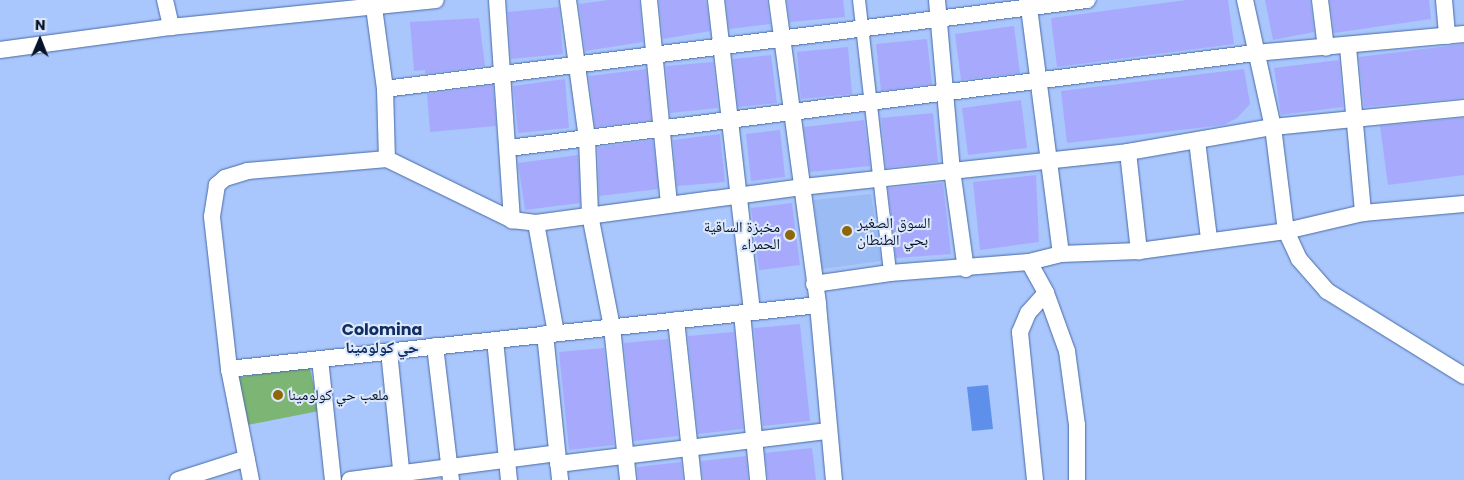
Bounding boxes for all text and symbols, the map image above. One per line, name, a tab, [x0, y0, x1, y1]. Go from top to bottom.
north arrow	[15, 15, 65, 65]
text: N	[35, 15, 46, 35]
place label: السوق الصغير بحي الطنطان	[857, 213, 931, 248]
place label: مخبزة الساقية الحمراء	[704, 217, 780, 252]
marker: السوق الصغير بحي الطنطان	[841, 225, 853, 237]
marker: مخبزة الساقية الحمراء	[784, 229, 796, 241]
district label: Colomina حي كولومينا	[342, 320, 422, 358]
place label: ملعب حي كولومينا	[288, 386, 389, 404]
marker: ملعب حي كولومينا	[272, 389, 284, 401]

